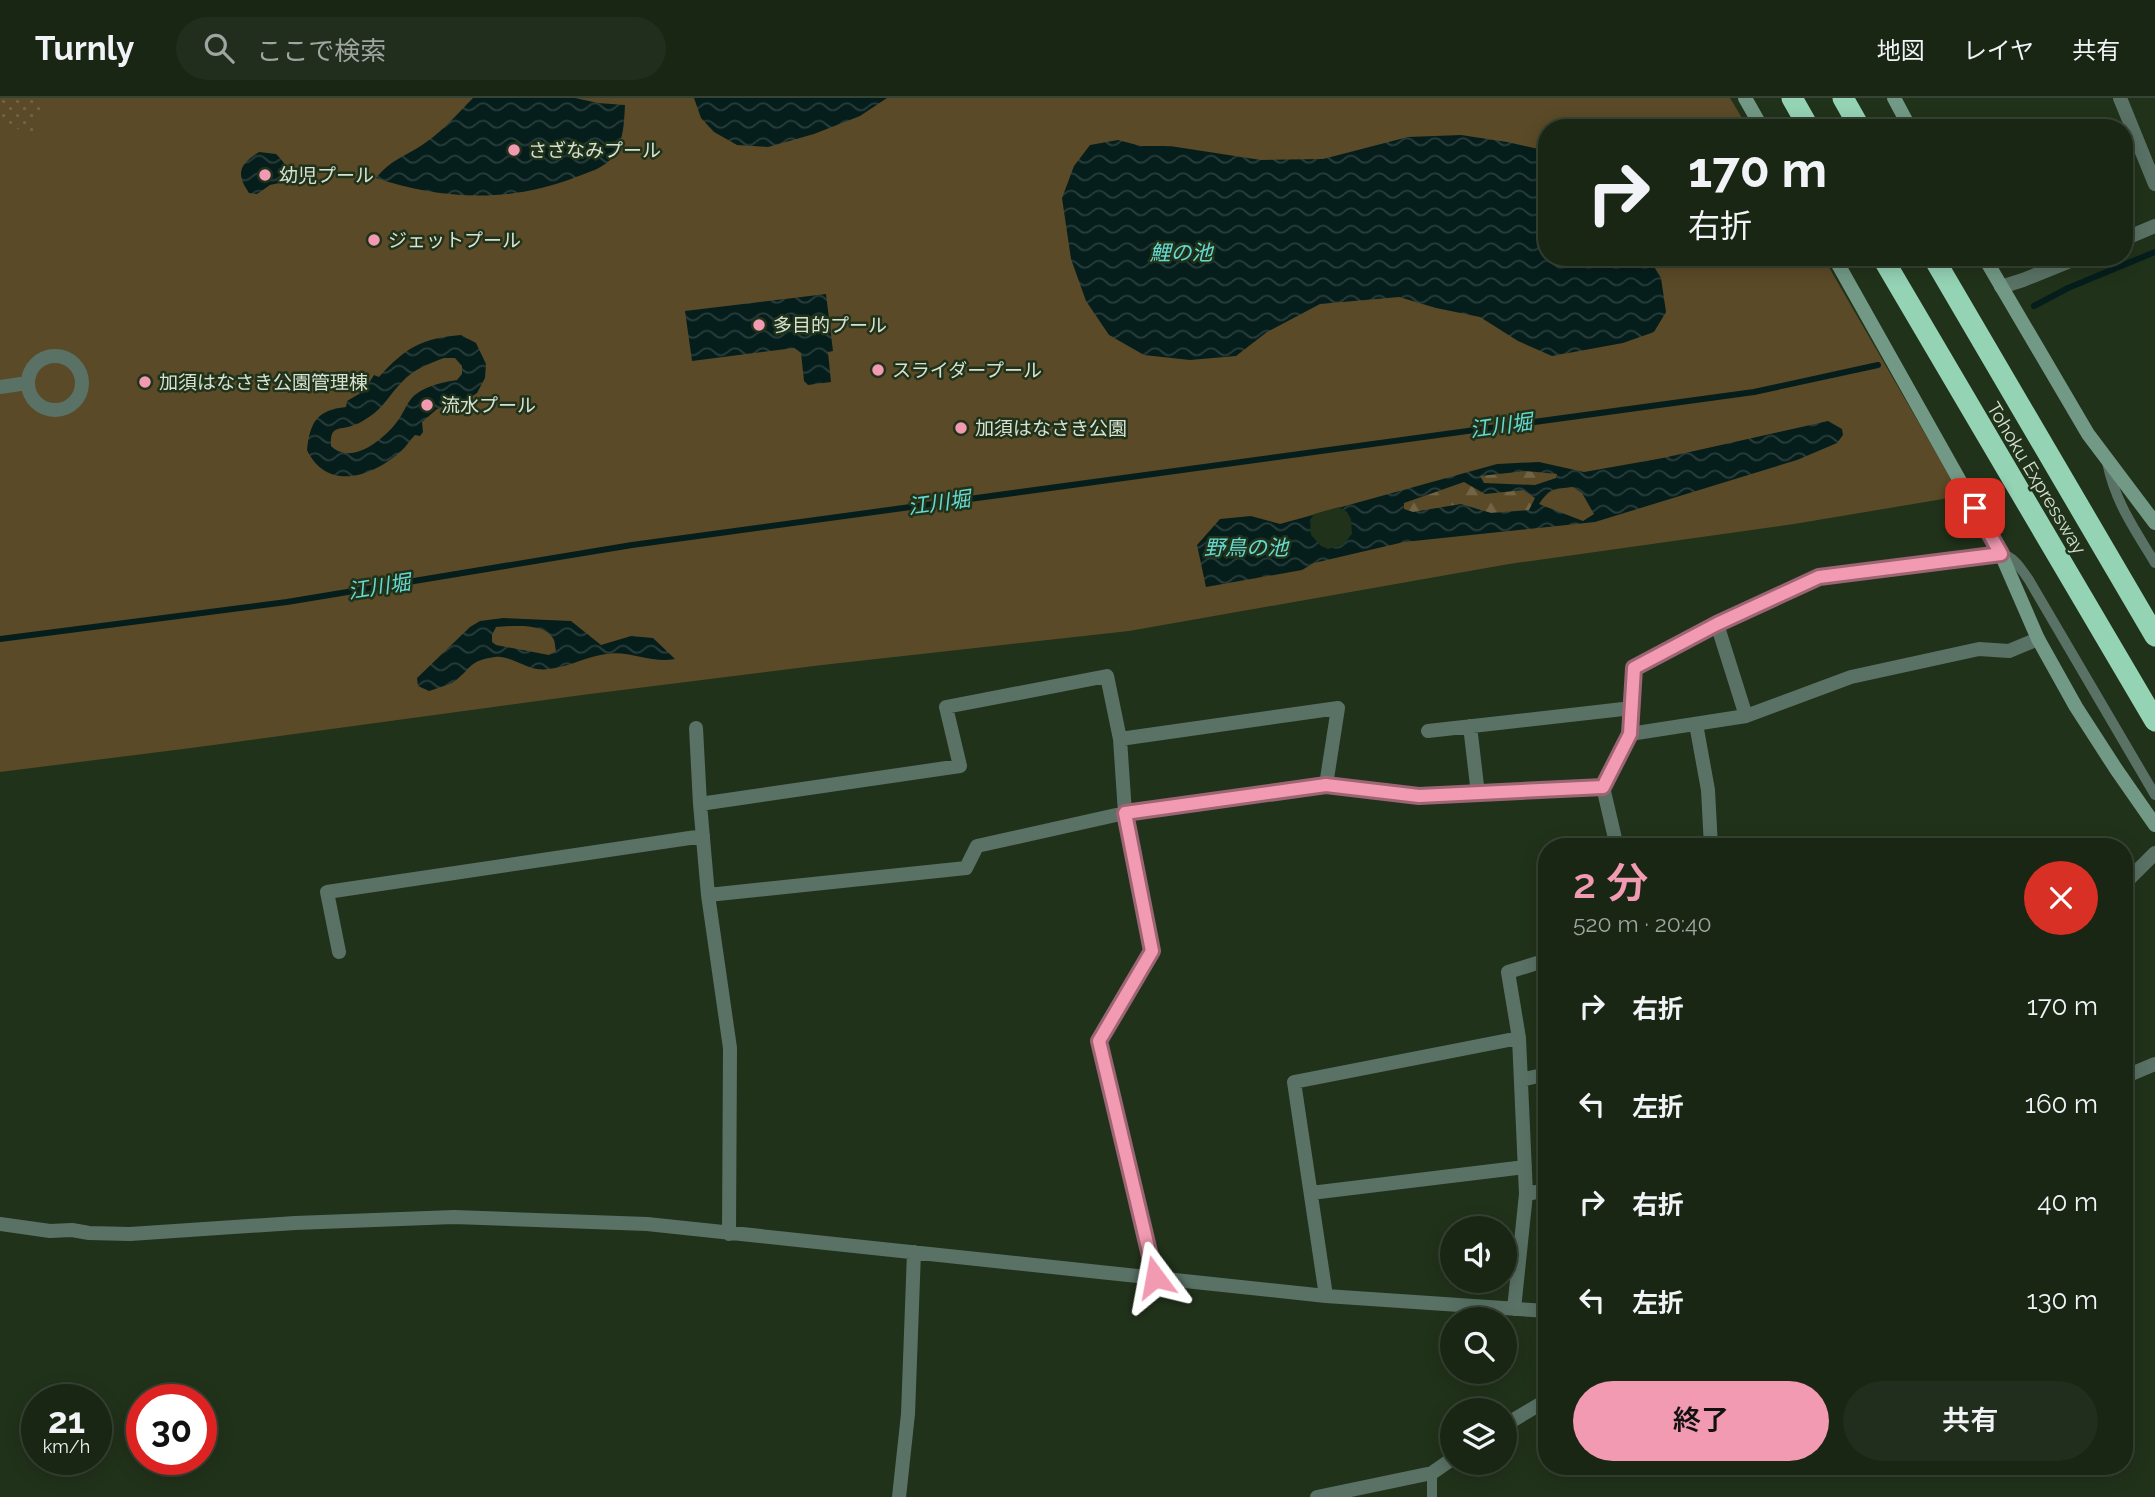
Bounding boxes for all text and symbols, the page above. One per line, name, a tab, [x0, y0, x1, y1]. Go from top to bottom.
search box	[176, 17, 666, 80]
text: Turnly	[35, 29, 134, 68]
icon: search	[200, 29, 238, 67]
text: ここで検索	[256, 36, 386, 66]
text: 地図	[1877, 36, 1925, 65]
text: レイヤ	[1963, 36, 2034, 65]
text: 共有	[2072, 36, 2120, 65]
place label: さざなみプール	[528, 139, 661, 161]
text: 170 m	[1688, 141, 1827, 198]
marker: さざなみプール	[506, 142, 522, 158]
icon: right	[1573, 147, 1664, 238]
place label: 幼児プール	[279, 164, 374, 186]
marker: 幼児プール	[257, 167, 273, 183]
text: 右折	[1688, 207, 1752, 244]
place label: ジェットプール	[388, 229, 521, 251]
marker: ジェットプール	[366, 232, 382, 248]
water label: 鯉の池	[1150, 240, 1214, 265]
place label: 多目的プール	[773, 314, 887, 336]
marker: 多目的プール	[751, 317, 767, 333]
place label: スライダープール	[892, 359, 1042, 381]
marker: スライダープール	[870, 362, 886, 378]
place label: 加須はなさき公園管理棟	[159, 371, 368, 393]
marker: 加須はなさき公園管理棟	[137, 374, 153, 390]
place label: 流水プール	[441, 394, 536, 416]
marker: 流水プール	[419, 397, 435, 413]
street label: Tohoku Expressway	[1983, 398, 2091, 558]
water label: 江川堀	[1468, 408, 1537, 442]
place label: 加須はなさき公園	[975, 417, 1127, 439]
marker: 加須はなさき公園	[953, 420, 969, 436]
pin	[1945, 478, 2005, 538]
water label: 江川堀	[906, 485, 975, 519]
icon: arrive	[1956, 489, 1994, 527]
water label: 野鳥の池	[1204, 535, 1290, 560]
water label: 江川堀	[346, 569, 415, 604]
text: 2 分	[1573, 859, 1648, 908]
button: close	[2024, 861, 2098, 935]
text: 520 m · 20:40	[1573, 910, 1712, 937]
icon: right	[1573, 987, 1611, 1025]
text: 170 m	[2027, 991, 2098, 1021]
text: 右折	[1632, 994, 1684, 1024]
icon: left	[1573, 1085, 1611, 1123]
text: 160 m	[2025, 1089, 2098, 1119]
text: 左折	[1632, 1092, 1684, 1122]
icon: right	[1573, 1183, 1611, 1221]
text: 40 m	[2037, 1187, 2098, 1217]
text: 右折	[1632, 1190, 1684, 1220]
map controls	[1440, 1216, 1517, 1475]
button: sound	[1440, 1216, 1517, 1293]
position arrow	[1118, 1240, 1192, 1314]
icon: left	[1573, 1281, 1611, 1319]
text: 130 m	[2027, 1285, 2098, 1315]
text: 左折	[1632, 1288, 1684, 1318]
button: search	[1440, 1307, 1517, 1384]
button: 終了	[1573, 1381, 1829, 1461]
button: 共有	[1843, 1381, 2098, 1461]
speed limit sign: 30	[126, 1384, 217, 1475]
button: layers	[1440, 1398, 1517, 1475]
text: 21	[48, 1400, 85, 1441]
text: km/h	[43, 1436, 90, 1457]

